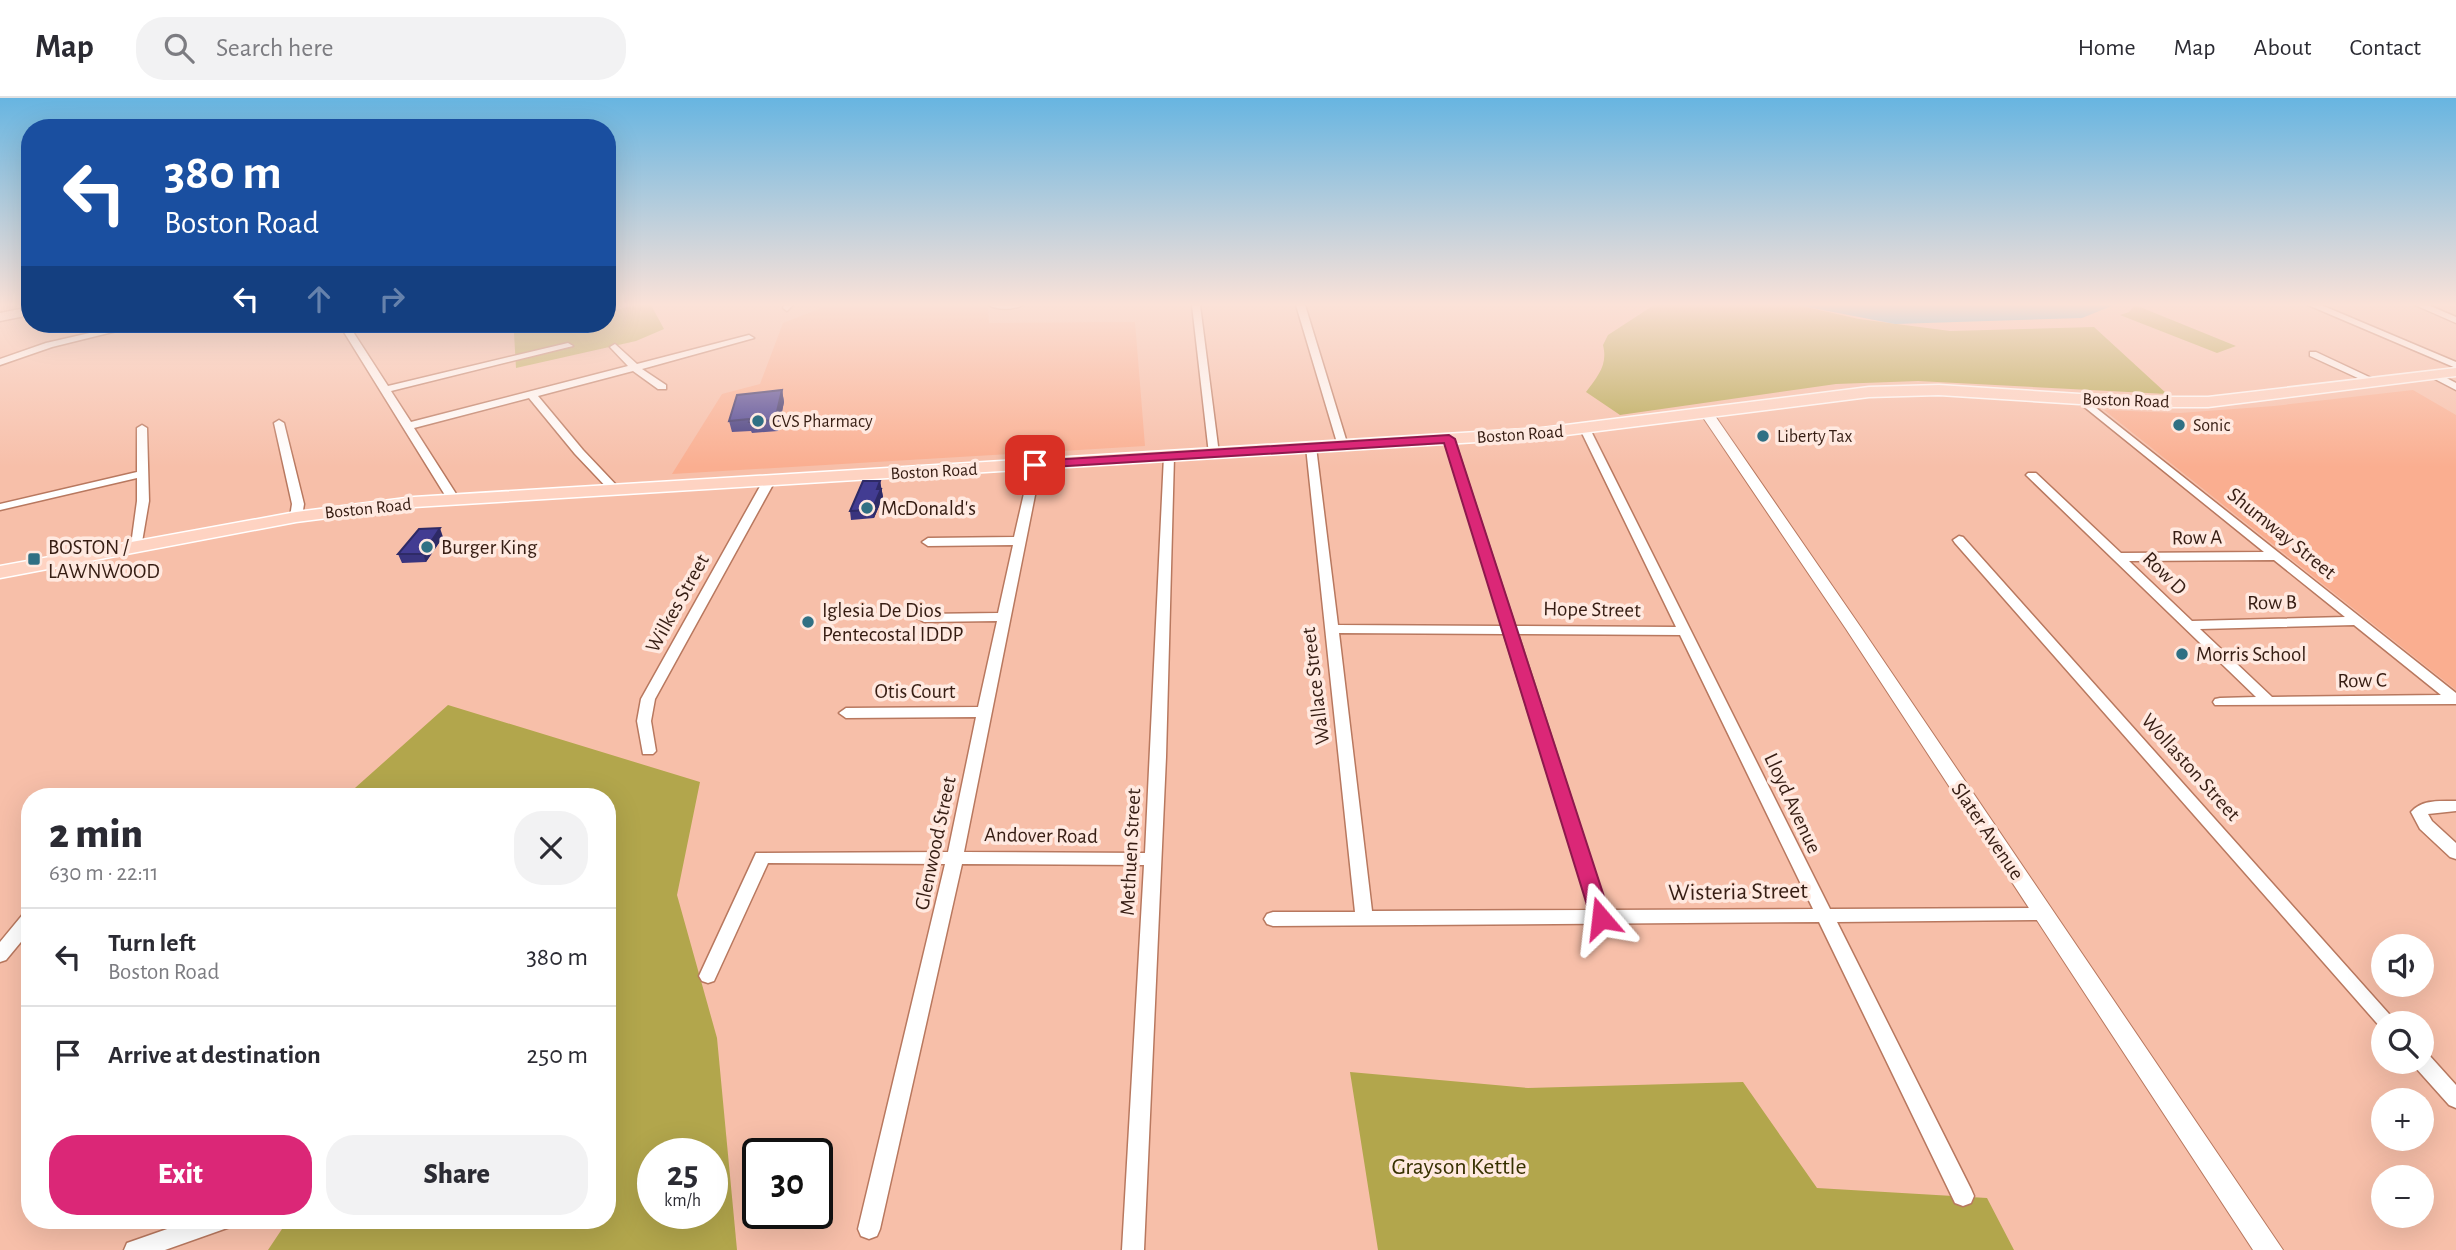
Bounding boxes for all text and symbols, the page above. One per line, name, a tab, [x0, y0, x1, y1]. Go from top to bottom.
search box	[136, 17, 626, 80]
icon: search	[160, 29, 198, 67]
text: Map	[35, 31, 94, 64]
text: Search here	[216, 35, 334, 61]
text: Home	[2078, 36, 2136, 60]
text: Map	[2174, 36, 2216, 60]
text: About	[2254, 36, 2311, 60]
text: Contact	[2349, 36, 2421, 60]
icon: left	[49, 147, 140, 238]
text: 380 m	[164, 149, 282, 198]
text: Boston Road	[164, 207, 319, 239]
icon: left	[227, 280, 265, 318]
icon: ahead	[300, 280, 338, 318]
icon: right	[373, 280, 411, 318]
street label: Boston Road	[2082, 390, 2170, 412]
marker: CVS Pharmacy	[750, 413, 766, 429]
place label: CVS Pharmacy	[772, 413, 873, 431]
marker: Sonic	[2171, 417, 2187, 433]
place label: Sonic	[2193, 417, 2230, 435]
street label: Boston Road	[1476, 423, 1564, 447]
marker: Liberty Tax	[1755, 428, 1771, 444]
place label: Liberty Tax	[1777, 428, 1853, 446]
pin	[1005, 435, 1065, 495]
icon: arrive	[1016, 446, 1054, 484]
street label: Boston Road	[890, 461, 978, 483]
street label: Shumway Street	[2224, 483, 2340, 583]
street label: Boston Road	[324, 495, 412, 523]
place label: McDonald's	[881, 498, 976, 519]
marker: McDonald's	[859, 500, 875, 516]
street label: Row A	[2171, 527, 2223, 548]
place label: BOSTON / LAWNWOOD	[48, 537, 160, 582]
place label: Burger King	[441, 537, 538, 558]
marker: Burger King	[419, 539, 435, 555]
street label: Row D	[2139, 548, 2191, 599]
street label: Wilkes Street	[642, 550, 713, 656]
marker: BOSTON / LAWNWOOD	[26, 551, 42, 567]
street label: Row B	[2247, 592, 2297, 613]
street label: Hope Street	[1543, 598, 1641, 621]
place label: Iglesia De Dios Pentecostal IDDP	[822, 600, 964, 645]
marker: Iglesia De Dios Pentecostal IDDP	[800, 614, 816, 630]
street label: Wallace Street	[1298, 626, 1333, 746]
place label: Morris School	[2196, 644, 2306, 665]
marker: Morris School	[2174, 646, 2190, 662]
street label: Row C	[2337, 670, 2387, 691]
street label: Otis Court	[874, 681, 956, 702]
street label: Wollaston Street	[2137, 710, 2244, 825]
street label: Lloyd Avenue	[1760, 750, 1825, 857]
street label: Glenwood Street	[911, 774, 960, 912]
street label: Slater Avenue	[1948, 779, 2028, 884]
street label: Methuen Street	[1117, 787, 1144, 916]
button: close	[514, 811, 588, 885]
text: 2 min	[49, 813, 143, 855]
street label: Andover Road	[984, 824, 1098, 847]
text: 630 m · 22:11	[49, 862, 159, 885]
street label: Wisteria Street	[1668, 879, 1808, 905]
position arrow	[1564, 881, 1638, 955]
text: Turn left	[108, 930, 196, 956]
map controls	[2371, 934, 2434, 1228]
button: sound	[2371, 934, 2434, 997]
icon: left	[49, 938, 87, 976]
text: 380 m	[526, 944, 588, 970]
text: Boston Road	[108, 961, 219, 984]
button: search	[2371, 1011, 2434, 1074]
icon: arrive	[49, 1036, 87, 1074]
text: Arrive at destination	[108, 1042, 321, 1068]
text: 250 m	[526, 1042, 588, 1068]
button: +	[2371, 1088, 2434, 1151]
button: Exit	[49, 1135, 312, 1215]
button: Share	[326, 1135, 588, 1215]
speed limit sign: 30	[742, 1138, 833, 1229]
park label: Grayson Kettle	[1391, 1155, 1527, 1179]
text: 25	[667, 1157, 698, 1192]
button: −	[2371, 1165, 2434, 1228]
text: km/h	[664, 1192, 701, 1210]

